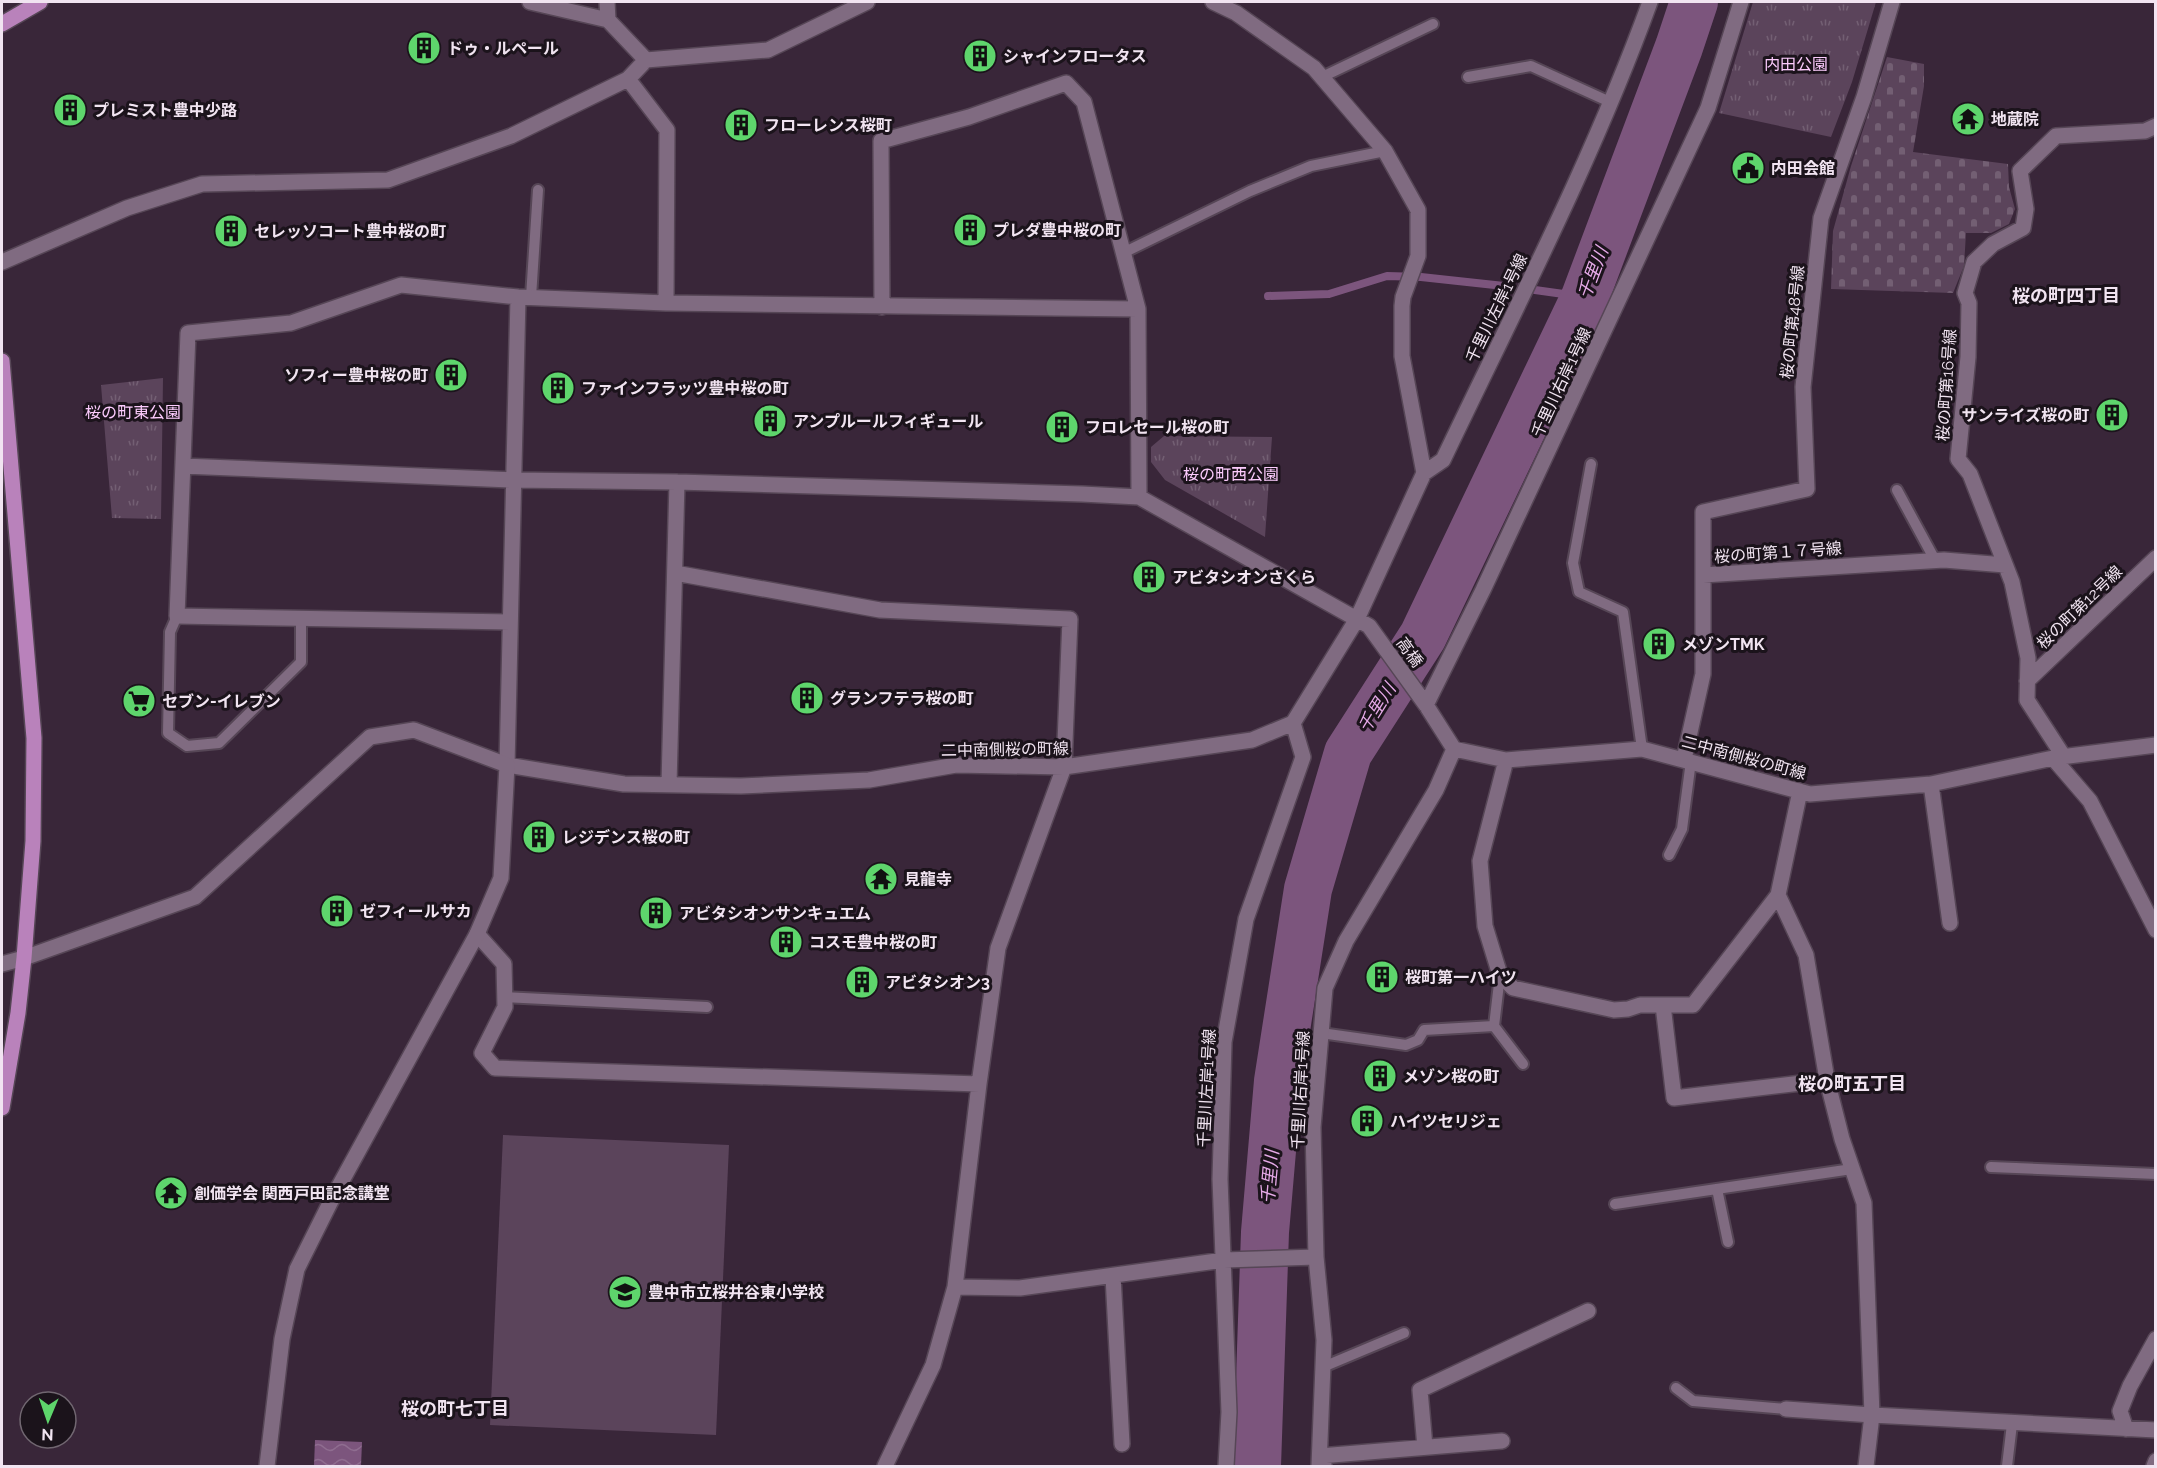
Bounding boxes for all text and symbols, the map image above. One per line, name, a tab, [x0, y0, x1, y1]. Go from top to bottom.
building icon: ドゥ・ルペール	[406, 30, 442, 66]
building icon: シャインフロータス	[962, 38, 998, 74]
place label: ドゥ・ルペール	[447, 39, 559, 58]
place label: シャインフロータス	[1003, 47, 1147, 66]
park label: 内田公園	[1764, 55, 1828, 74]
building icon: プレミスト豊中少路	[52, 92, 88, 128]
place label: プレミスト豊中少路	[93, 101, 237, 120]
temple icon: 地蔵院	[1950, 101, 1986, 137]
building icon: フローレンス桜町	[723, 107, 759, 143]
place label: 地蔵院	[1991, 110, 2039, 129]
place label: フローレンス桜町	[764, 116, 892, 135]
public building icon: 内田会館	[1730, 150, 1766, 186]
place label: 内田会館	[1771, 159, 1835, 178]
building icon: プレダ豊中桜の町	[952, 212, 988, 248]
building icon: セレッソコート豊中桜の町	[213, 213, 249, 249]
place label: プレダ豊中桜の町	[993, 221, 1121, 240]
place label: セレッソコート豊中桜の町	[254, 222, 446, 241]
water label: 千里川	[1573, 242, 1613, 302]
street label: 千里川左岸1号線	[1462, 251, 1531, 366]
street label: 桜の町第48号線	[1777, 264, 1808, 380]
district label: 桜の町四丁目	[2012, 285, 2120, 306]
street label: 千里川右岸1号線	[1528, 324, 1595, 440]
street label: 桜の町第16号線	[1933, 328, 1960, 442]
building icon: ソフィー豊中桜の町	[433, 357, 469, 393]
place label: ソフィー豊中桜の町	[284, 366, 428, 385]
building icon: ファインフラッツ豊中桜の町	[540, 370, 576, 406]
place label: ファインフラッツ豊中桜の町	[581, 379, 789, 398]
building icon: サンライズ桜の町	[2094, 397, 2130, 433]
park label: 桜の町東公園	[85, 403, 181, 422]
building icon: アンプルールフィギュール	[752, 403, 788, 439]
place label: サンライズ桜の町	[1961, 406, 2089, 425]
building icon: フロレセール桜の町	[1044, 409, 1080, 445]
place label: アンプルールフィギュール	[793, 412, 984, 431]
place label: フロレセール桜の町	[1085, 418, 1229, 437]
park label: 桜の町西公園	[1183, 465, 1279, 484]
street label: 桜の町第１７号線	[1714, 539, 1843, 566]
building icon: アビタシオンさくら	[1131, 559, 1167, 595]
street label: 桜の町第12号線	[2033, 562, 2126, 653]
place label: アビタシオンさくら	[1172, 568, 1316, 587]
building icon: メゾンTMK	[1641, 626, 1677, 662]
street label: 高橋	[1393, 634, 1427, 671]
place label: メゾンTMK	[1682, 635, 1765, 654]
water label: 千里川	[1353, 678, 1401, 736]
building icon: グランフテラ桜の町	[789, 680, 825, 716]
supermarket icon: セブン-イレブン	[121, 683, 157, 719]
place label: グランフテラ桜の町	[830, 689, 974, 708]
place label: セブン-イレブン	[162, 692, 281, 711]
street label: 二中南側桜の町線	[1680, 732, 1808, 783]
street label: 二中南側桜の町線	[941, 739, 1069, 760]
building icon: レジデンス桜の町	[521, 819, 557, 855]
place label: レジデンス桜の町	[562, 828, 690, 847]
temple icon: 見龍寺	[863, 861, 899, 897]
place label: 見龍寺	[904, 870, 952, 889]
building icon: ゼフィールサカ	[319, 893, 355, 929]
building icon: アビタシオンサンキュエム	[638, 895, 674, 931]
place label: ゼフィールサカ	[360, 902, 472, 921]
place label: アビタシオンサンキュエム	[679, 904, 871, 923]
building icon: コスモ豊中桜の町	[768, 924, 804, 960]
place label: コスモ豊中桜の町	[809, 933, 937, 952]
building icon: 桜町第一ハイツ	[1364, 959, 1400, 995]
building icon: アビタシオン3	[844, 964, 880, 1000]
place label: 桜町第一ハイツ	[1405, 968, 1517, 987]
place label: アビタシオン3	[885, 973, 990, 992]
street label: 千里川左岸1号線	[1194, 1028, 1219, 1148]
street label: 千里川右岸1号線	[1288, 1030, 1313, 1150]
building icon: メゾン桜の町	[1362, 1058, 1398, 1094]
place label: メゾン桜の町	[1403, 1067, 1499, 1086]
district label: 桜の町五丁目	[1798, 1073, 1906, 1094]
building icon: ハイツセリジェ	[1349, 1103, 1385, 1139]
place label: ハイツセリジェ	[1390, 1112, 1502, 1131]
water label: 千里川	[1257, 1147, 1282, 1205]
temple icon: 創価学会 関西戸田記念講堂	[153, 1175, 189, 1211]
place label: 創価学会 関西戸田記念講堂	[194, 1184, 390, 1203]
school or university icon: 豊中市立桜井谷東小学校	[607, 1274, 643, 1310]
place label: 豊中市立桜井谷東小学校	[648, 1283, 824, 1302]
north arrow	[18, 1390, 78, 1450]
district label: 桜の町七丁目	[401, 1398, 509, 1419]
text: N	[41, 1425, 54, 1444]

